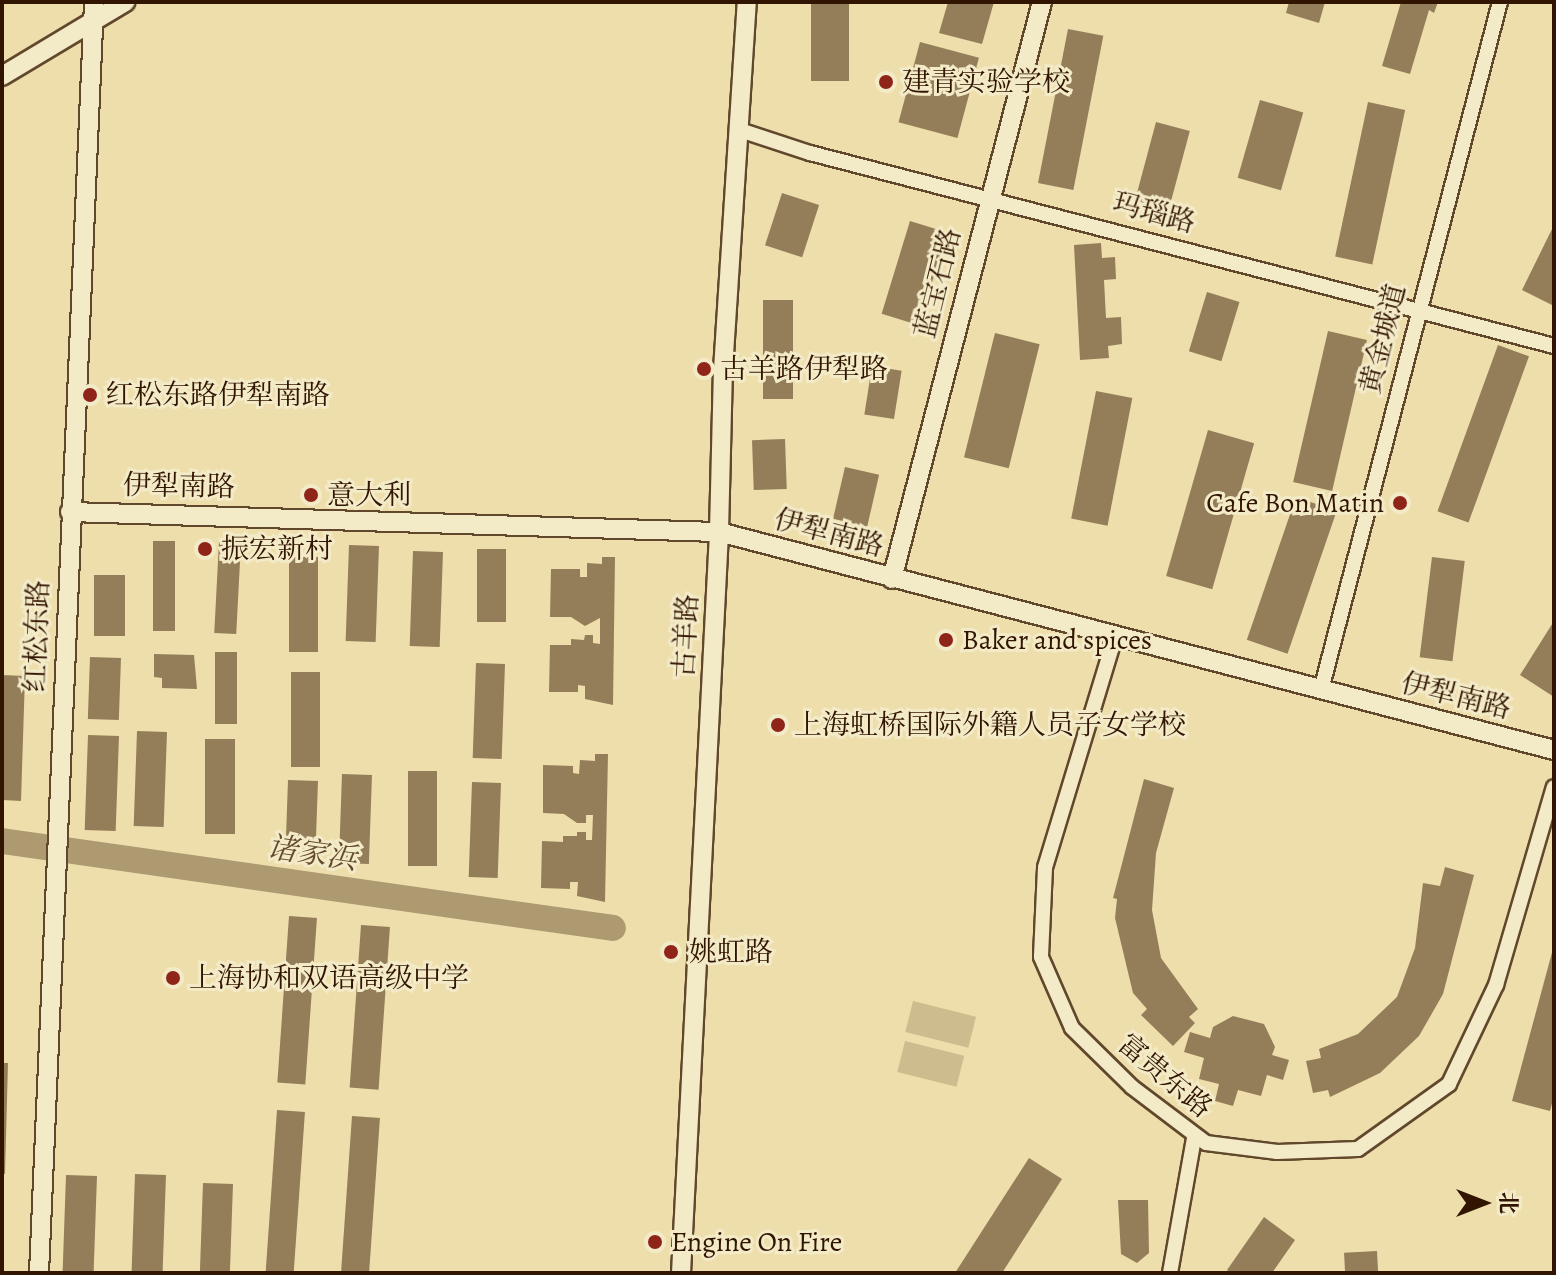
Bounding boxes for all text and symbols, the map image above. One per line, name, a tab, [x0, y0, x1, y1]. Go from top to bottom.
place label: 建青实验学校	[902, 65, 1070, 99]
marker: 建青实验学校	[877, 73, 895, 91]
street label: 玛瑙路	[1109, 186, 1199, 240]
street label: 蓝宝石路	[908, 225, 968, 341]
street label: 黄金城道	[1353, 281, 1413, 397]
place label: 古羊路伊犁路	[720, 352, 888, 386]
marker: 古羊路伊犁路	[695, 360, 713, 378]
place label: 红松东路伊犁南路	[106, 378, 330, 412]
marker: 红松东路伊犁南路	[81, 386, 99, 404]
street label: 伊犁南路	[123, 468, 235, 504]
place label: 意大利	[327, 478, 411, 512]
marker: 意大利	[302, 486, 320, 504]
place label: Cafe Bon Matin	[1206, 486, 1384, 520]
marker: Cafe Bon Matin	[1391, 494, 1409, 512]
street label: 伊犁南路	[771, 502, 887, 564]
place label: 振宏新村	[221, 532, 333, 566]
marker: 振宏新村	[196, 540, 214, 558]
street label: 红松东路	[18, 579, 56, 693]
street label: 古羊路	[667, 593, 705, 679]
place label: Baker and spices	[962, 623, 1152, 657]
marker: Baker and spices	[937, 631, 955, 649]
street label: 伊犁南路	[1398, 666, 1514, 726]
place label: 上海虹桥国际外籍人员子女学校	[794, 708, 1186, 742]
marker: 上海虹桥国际外籍人员子女学校	[769, 716, 787, 734]
water label: 诸家浜	[265, 829, 359, 877]
place label: 姚虹路	[689, 935, 773, 969]
marker: 姚虹路	[660, 941, 682, 963]
place label: 上海协和双语高级中学	[189, 961, 469, 995]
marker: 上海协和双语高级中学	[164, 969, 182, 987]
street label: 富贵东路	[1111, 1027, 1219, 1125]
north arrow	[1444, 1163, 1524, 1243]
text: 北	[1493, 1192, 1523, 1214]
place label: Engine On Fire	[671, 1225, 842, 1259]
marker: Engine On Fire	[646, 1233, 664, 1251]

